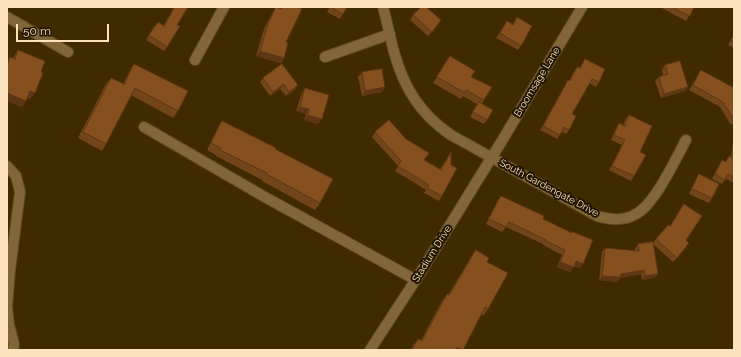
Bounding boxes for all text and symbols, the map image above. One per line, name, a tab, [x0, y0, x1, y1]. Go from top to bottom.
scale bar	[18, 16, 111, 42]
text: 50 m	[23, 24, 51, 38]
street label: Broomsage Lane	[512, 45, 562, 119]
street label: South Gardengate Drive	[497, 157, 601, 219]
street label: Stadium Drive	[410, 223, 454, 285]

